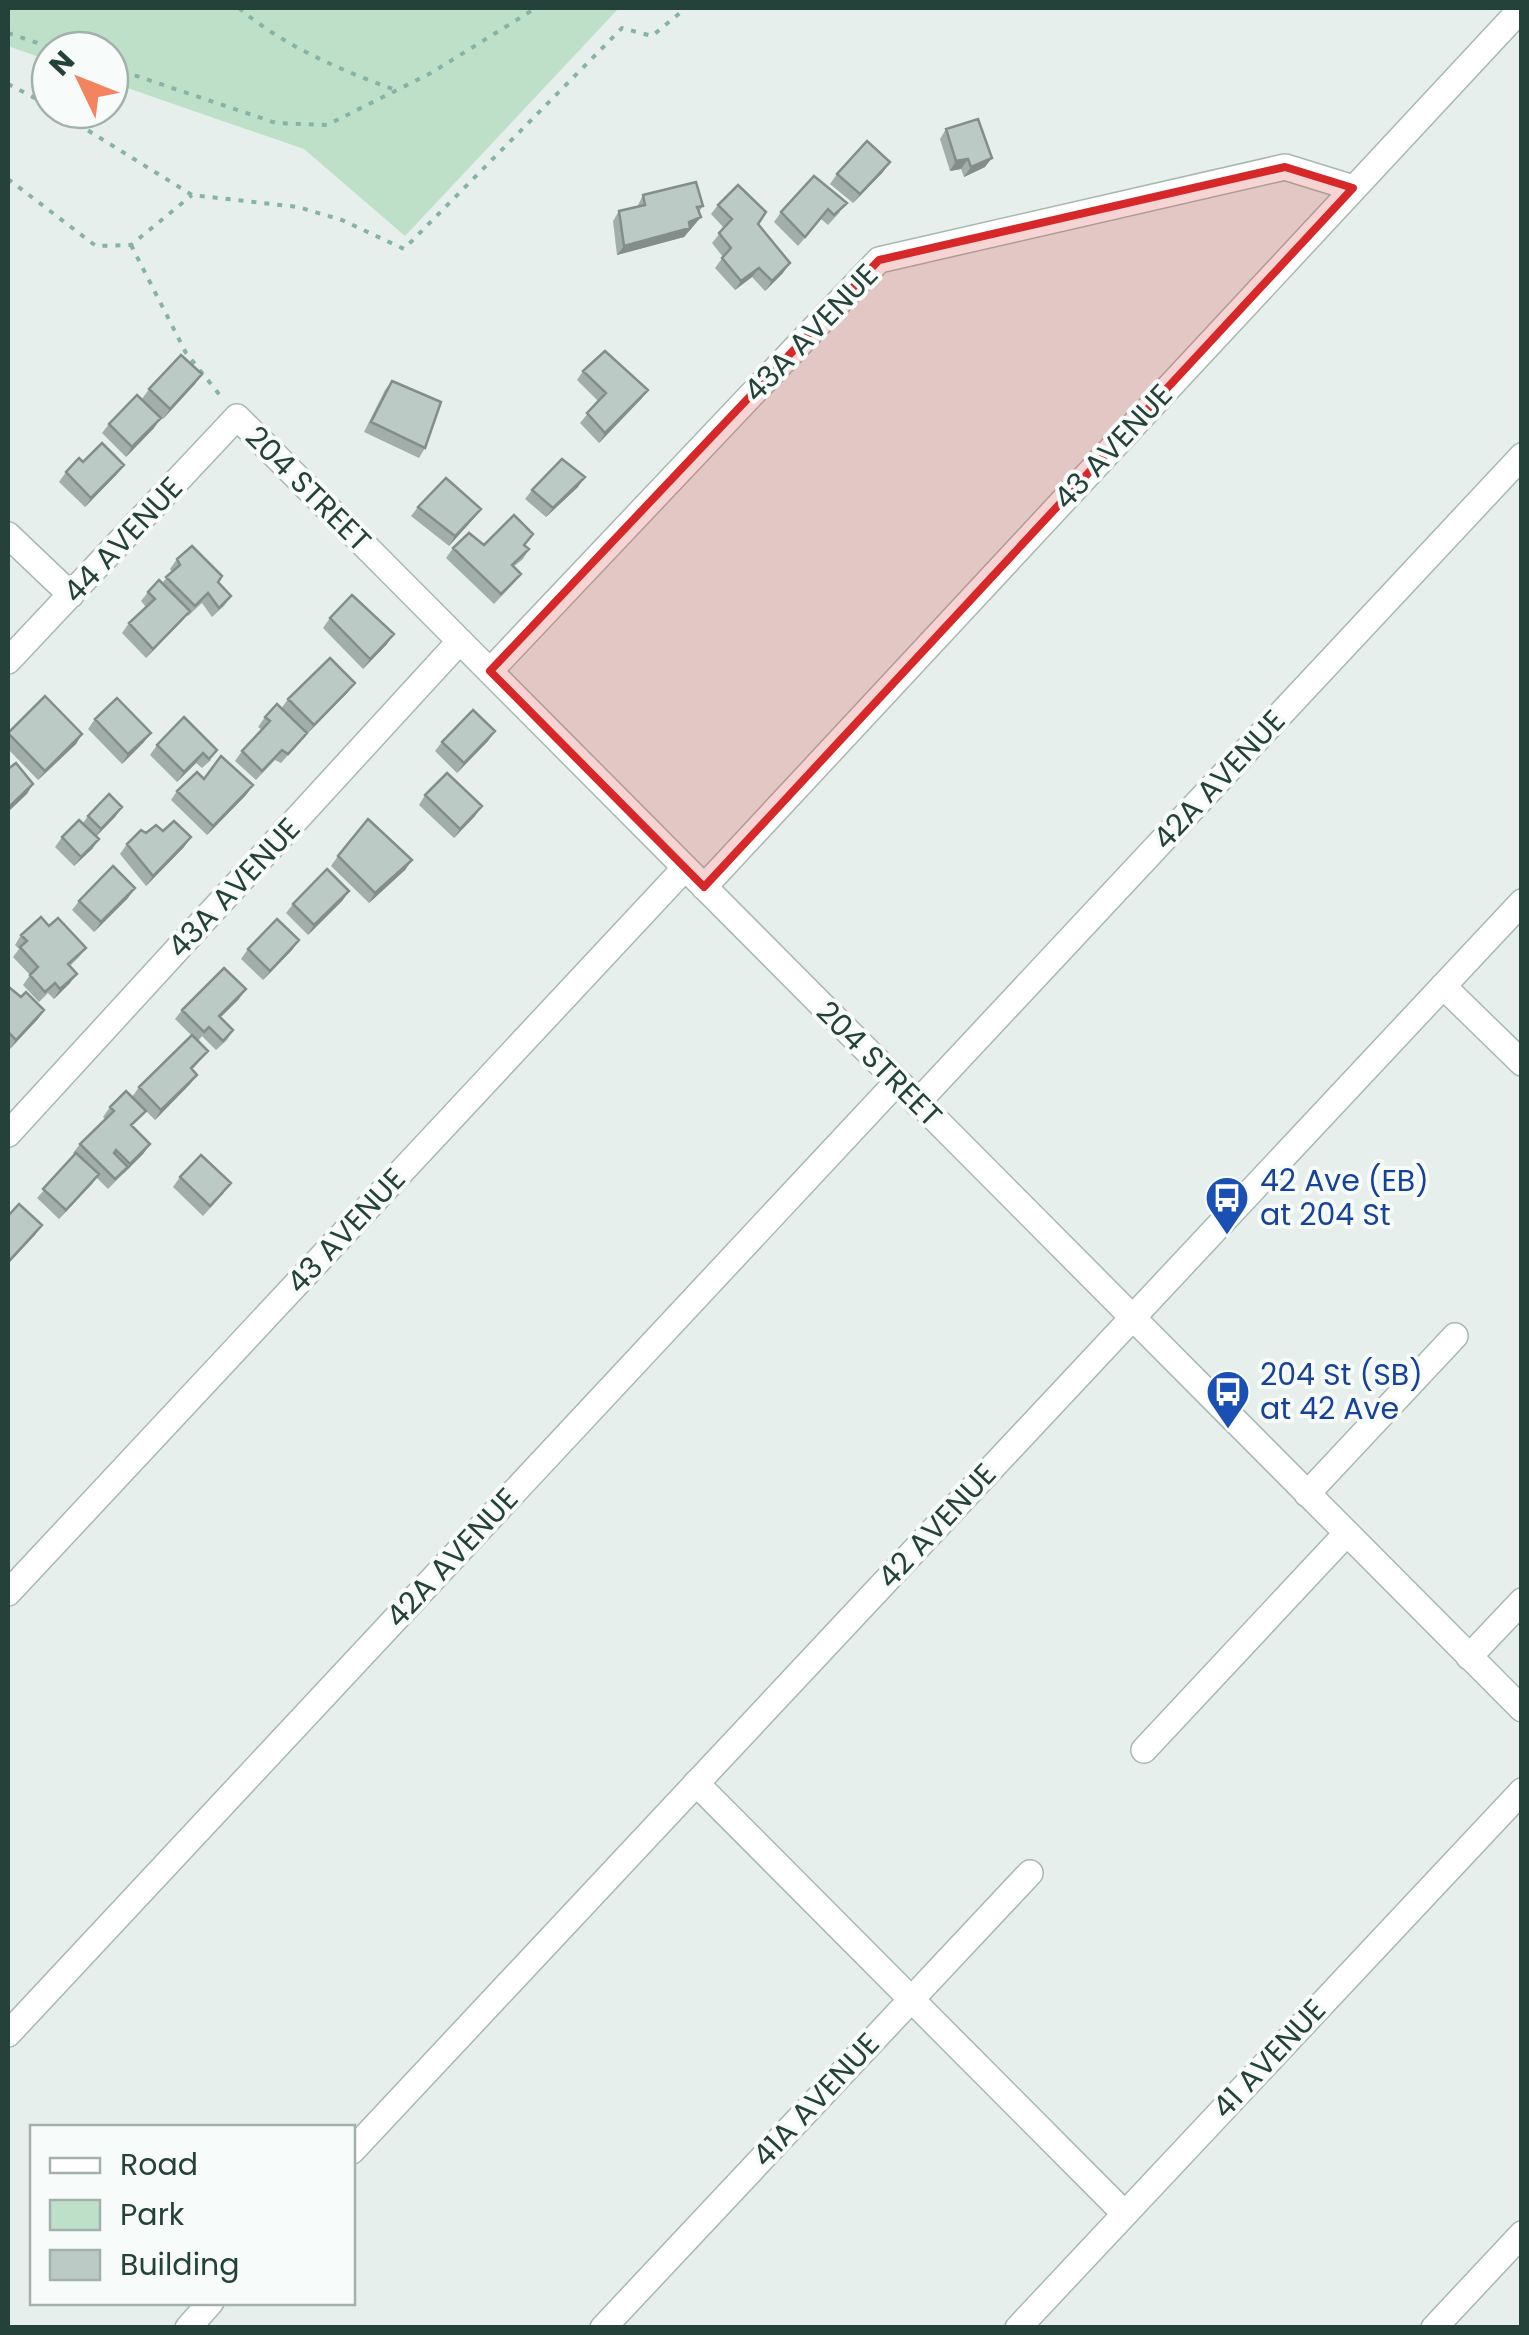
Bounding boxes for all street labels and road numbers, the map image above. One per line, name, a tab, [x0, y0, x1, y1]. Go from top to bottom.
street label: 43A AVENUE	[734, 254, 888, 411]
street label: 43 AVENUE	[1043, 375, 1182, 519]
street label: 204 STREET	[236, 416, 381, 561]
street label: 44 AVENUE	[53, 467, 192, 612]
street label: 42A AVENUE	[1143, 700, 1295, 859]
street label: 43A AVENUE	[157, 808, 310, 967]
street label: 204 STREET	[807, 991, 952, 1136]
street label: 43 AVENUE	[276, 1159, 415, 1303]
street label: 42 AVENUE	[867, 1454, 1006, 1598]
street label: 42A AVENUE	[376, 1478, 528, 1637]
street label: 41 AVENUE	[1202, 1989, 1335, 2128]
street label: 41A AVENUE	[742, 2023, 889, 2176]

